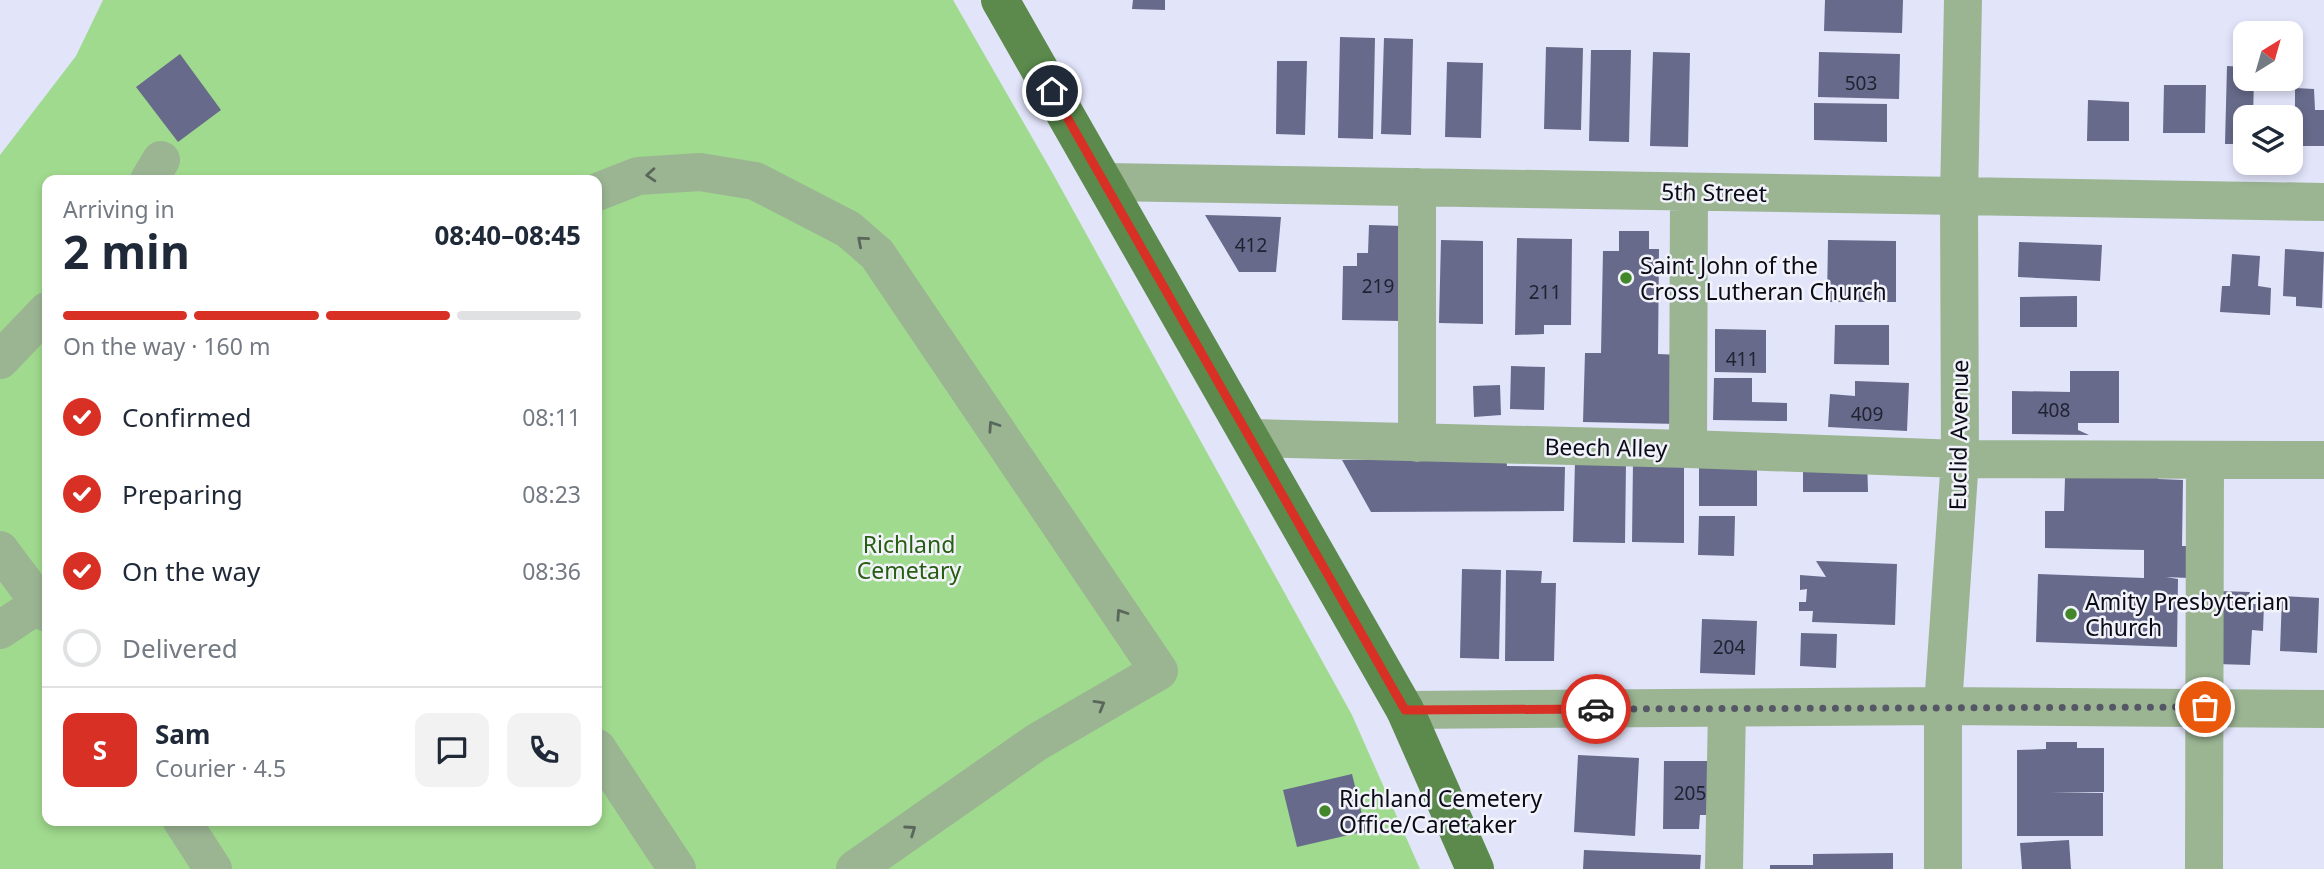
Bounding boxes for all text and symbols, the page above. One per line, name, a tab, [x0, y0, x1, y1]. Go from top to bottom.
north arrow	[2233, 21, 2303, 91]
map controls	[2233, 21, 2303, 175]
pin	[1022, 61, 1082, 121]
house number: 503	[1845, 70, 1877, 96]
icon: home	[1033, 72, 1071, 110]
button: layers	[2233, 105, 2303, 175]
one-way arrow	[646, 167, 657, 182]
street label: 5th Street	[1661, 175, 1767, 209]
text: Arriving in	[63, 193, 175, 225]
text: 08:40–08:45	[434, 217, 581, 253]
text: 2 min	[63, 220, 190, 282]
house number: 412	[1235, 232, 1267, 258]
one-way arrow	[857, 237, 870, 249]
place label: Saint John of the Cross Lutheran Church	[1640, 249, 1887, 307]
marker: Saint John of the Cross Lutheran Church	[1618, 270, 1634, 286]
house number: 219	[1362, 273, 1394, 299]
house number: 211	[1529, 279, 1561, 305]
text: On the way · 160 m	[63, 330, 270, 362]
house number: 411	[1726, 346, 1758, 372]
street label: Euclid Avenue	[1941, 359, 1975, 511]
house number: 408	[2038, 397, 2070, 423]
icon: check	[63, 398, 101, 436]
text: Confirmed	[122, 399, 252, 435]
text: 08:11	[522, 401, 581, 433]
house number: 409	[1851, 401, 1883, 427]
one-way arrow	[989, 421, 1001, 434]
street label: Beech Alley	[1544, 430, 1668, 464]
icon: check	[63, 475, 101, 513]
text: Preparing	[122, 476, 243, 512]
text: 08:23	[522, 478, 581, 510]
park label: Richland Cemetary	[857, 528, 961, 586]
icon: check	[63, 552, 101, 590]
text: On the way	[122, 553, 260, 589]
text: 08:36	[522, 555, 581, 587]
place label: Amity Presbyterian Church	[2085, 585, 2289, 643]
marker: Amity Presbyterian Church	[2063, 606, 2079, 622]
one-way arrow	[1116, 609, 1129, 622]
text: Delivered	[122, 630, 238, 666]
house number: 204	[1713, 634, 1745, 660]
courier	[1561, 674, 1631, 744]
pin	[2175, 677, 2235, 737]
icon: bag	[2186, 688, 2224, 726]
icon: car	[1577, 690, 1615, 728]
one-way arrow	[1093, 700, 1106, 713]
button: chat	[415, 713, 489, 787]
button: phone	[507, 713, 581, 787]
text: Sam	[155, 716, 210, 752]
text: S	[93, 732, 107, 768]
text: Courier · 4.5	[155, 752, 286, 784]
house number: 205	[1674, 780, 1706, 806]
place label: Richland Cemetery Office/Caretaker	[1339, 782, 1542, 840]
marker: Richland Cemetery Office/Caretaker	[1317, 803, 1333, 819]
one-way arrow	[903, 826, 916, 838]

